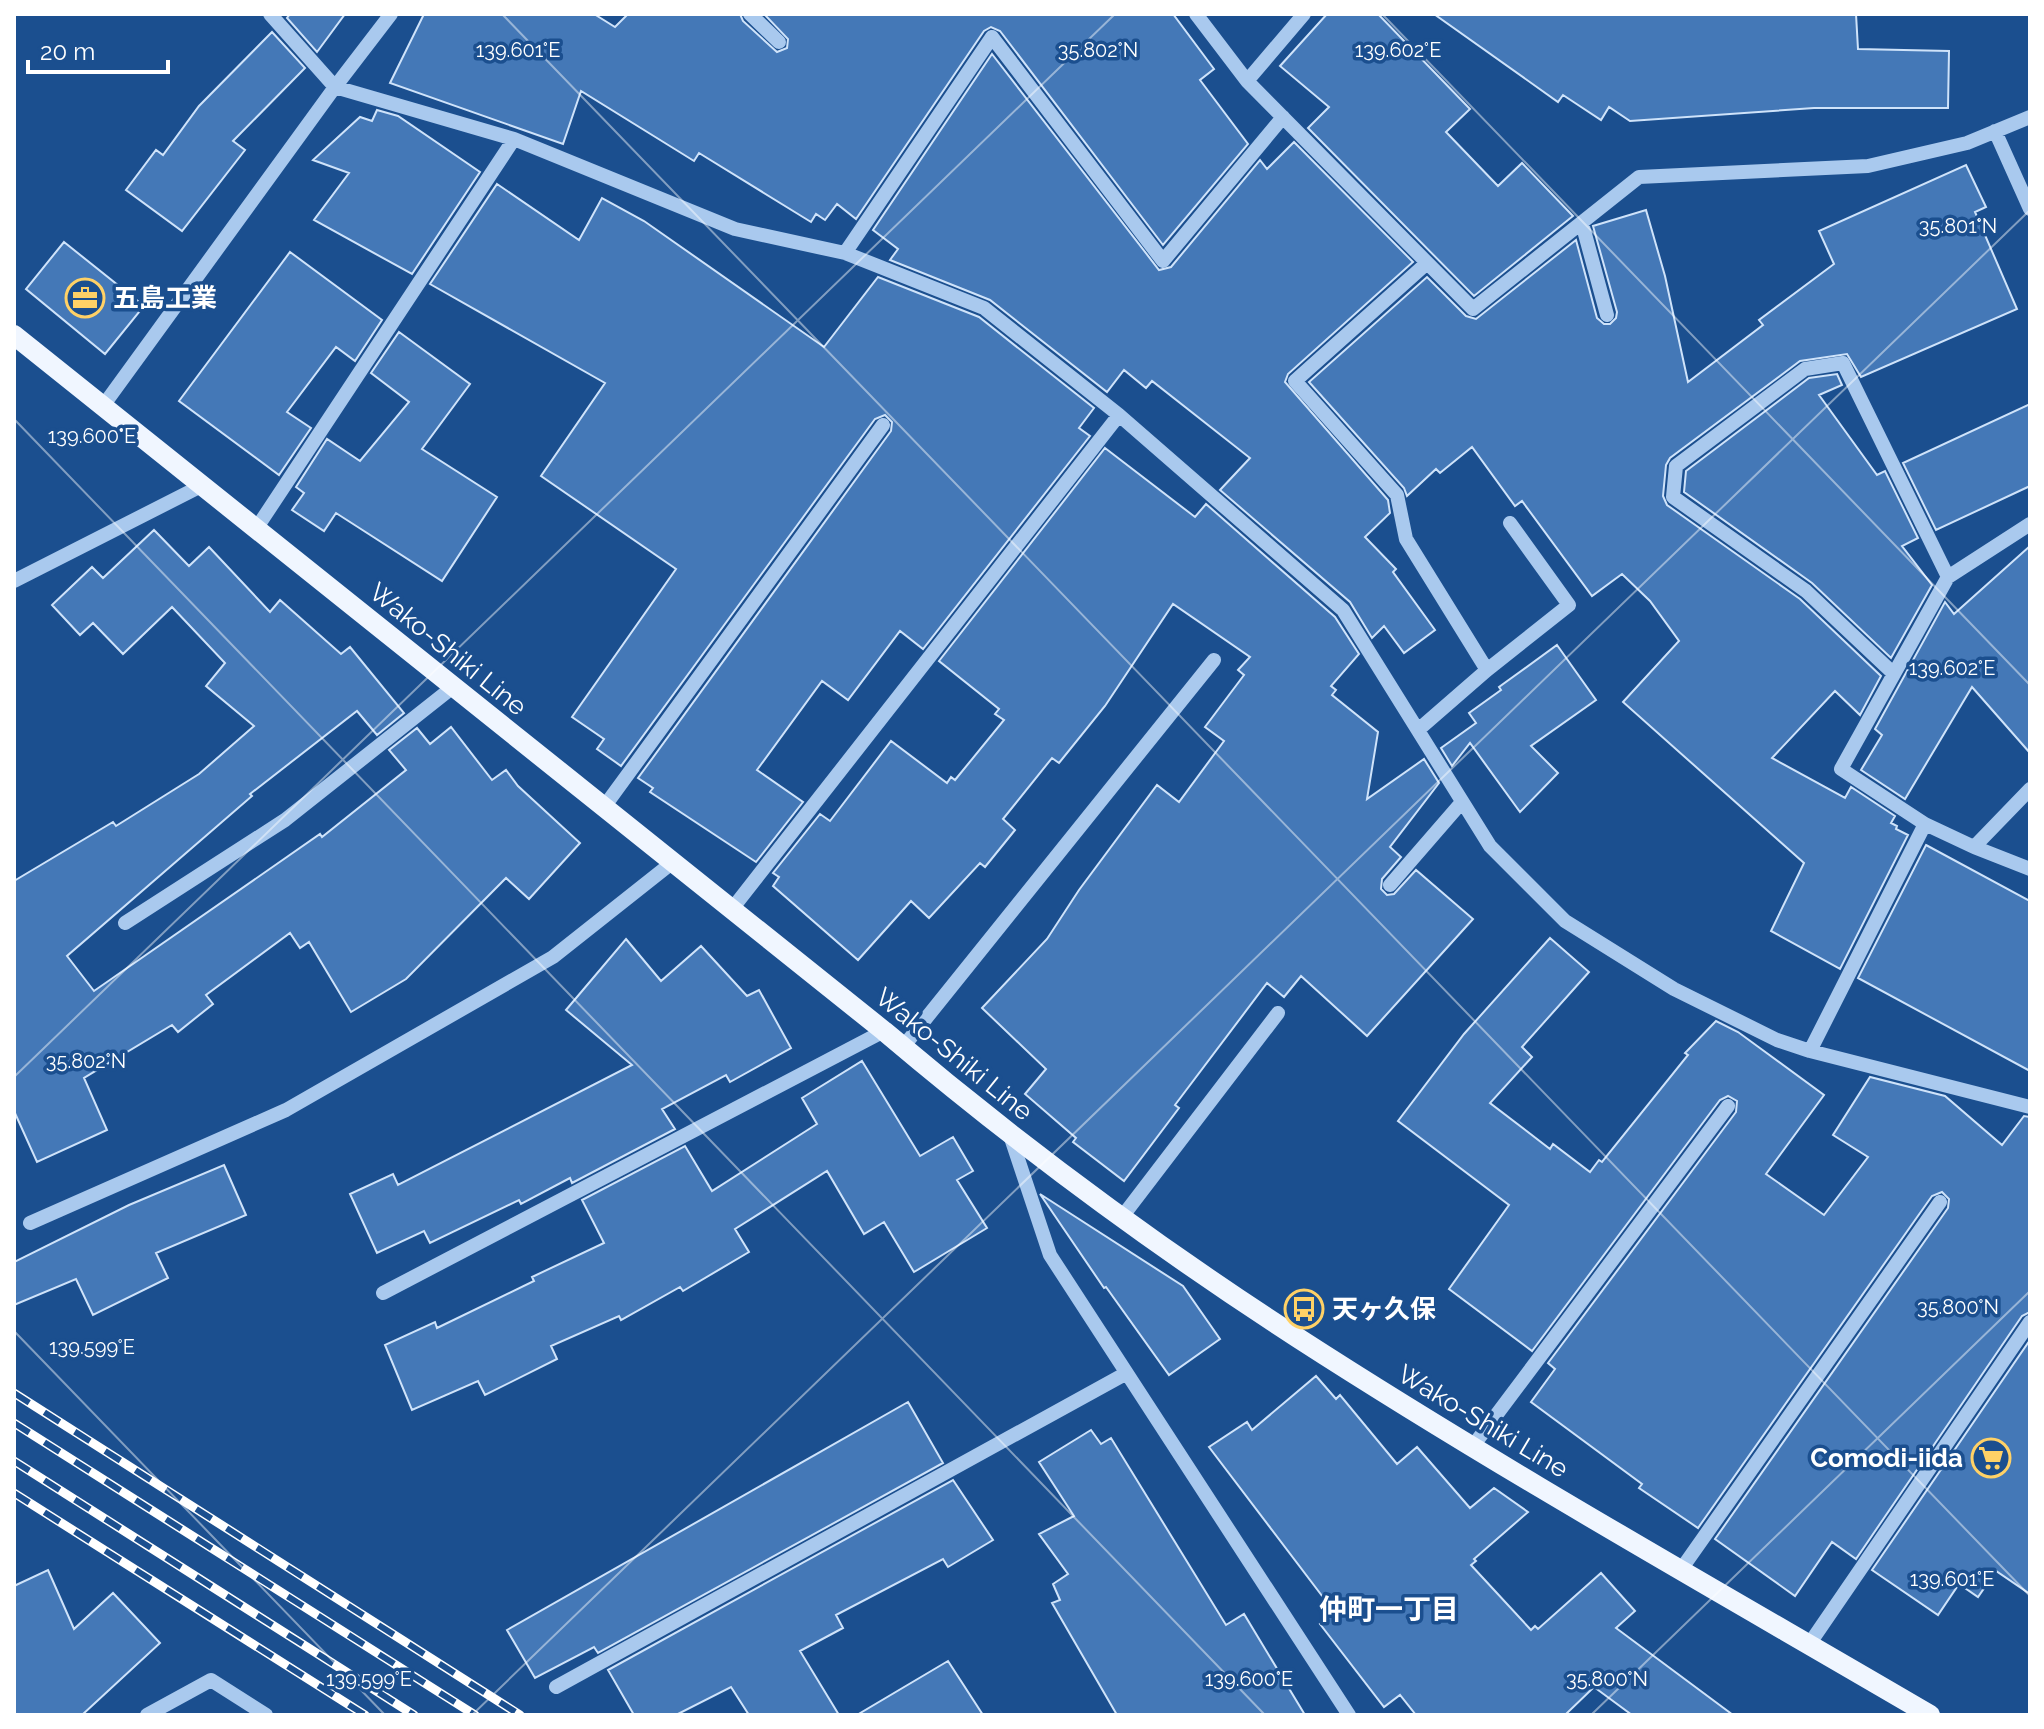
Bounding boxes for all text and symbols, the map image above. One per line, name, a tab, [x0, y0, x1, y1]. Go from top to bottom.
scale bar	[28, 24, 168, 74]
text: 20 m	[40, 37, 95, 66]
text: 139.601°E	[476, 38, 560, 62]
text: 35.802°N	[1058, 38, 1138, 62]
text: 139.602°E	[1355, 38, 1441, 62]
text: 35.801°N	[1919, 214, 1997, 238]
office icon: 五島工業	[64, 277, 106, 319]
place label: 五島工業	[113, 283, 217, 313]
text: 139.600°E	[48, 424, 136, 448]
street label: Wako-Shiki Line	[363, 576, 533, 722]
text: 139.602°E	[1909, 656, 1995, 680]
street label: Wako-Shiki Line	[869, 981, 1039, 1127]
text: 35.802°N	[46, 1049, 126, 1073]
bus stop icon: 天ヶ久保	[1283, 1288, 1325, 1330]
place label: 天ヶ久保	[1332, 1294, 1436, 1324]
text: 35.800°N	[1917, 1295, 1999, 1319]
text: 139.599°E	[49, 1335, 135, 1359]
street label: Wako-Shiki Line	[1392, 1358, 1574, 1484]
supermarket icon: Comodi-iida	[1970, 1437, 2012, 1479]
place label: Comodi-iida	[1810, 1443, 1963, 1473]
text: 139.601°E	[1910, 1567, 1994, 1591]
district label: 仲町一丁目	[1319, 1593, 1459, 1626]
text: 139.599°E	[326, 1667, 412, 1691]
text: 139.600°E	[1205, 1667, 1293, 1691]
text: 35.800°N	[1566, 1667, 1648, 1691]

